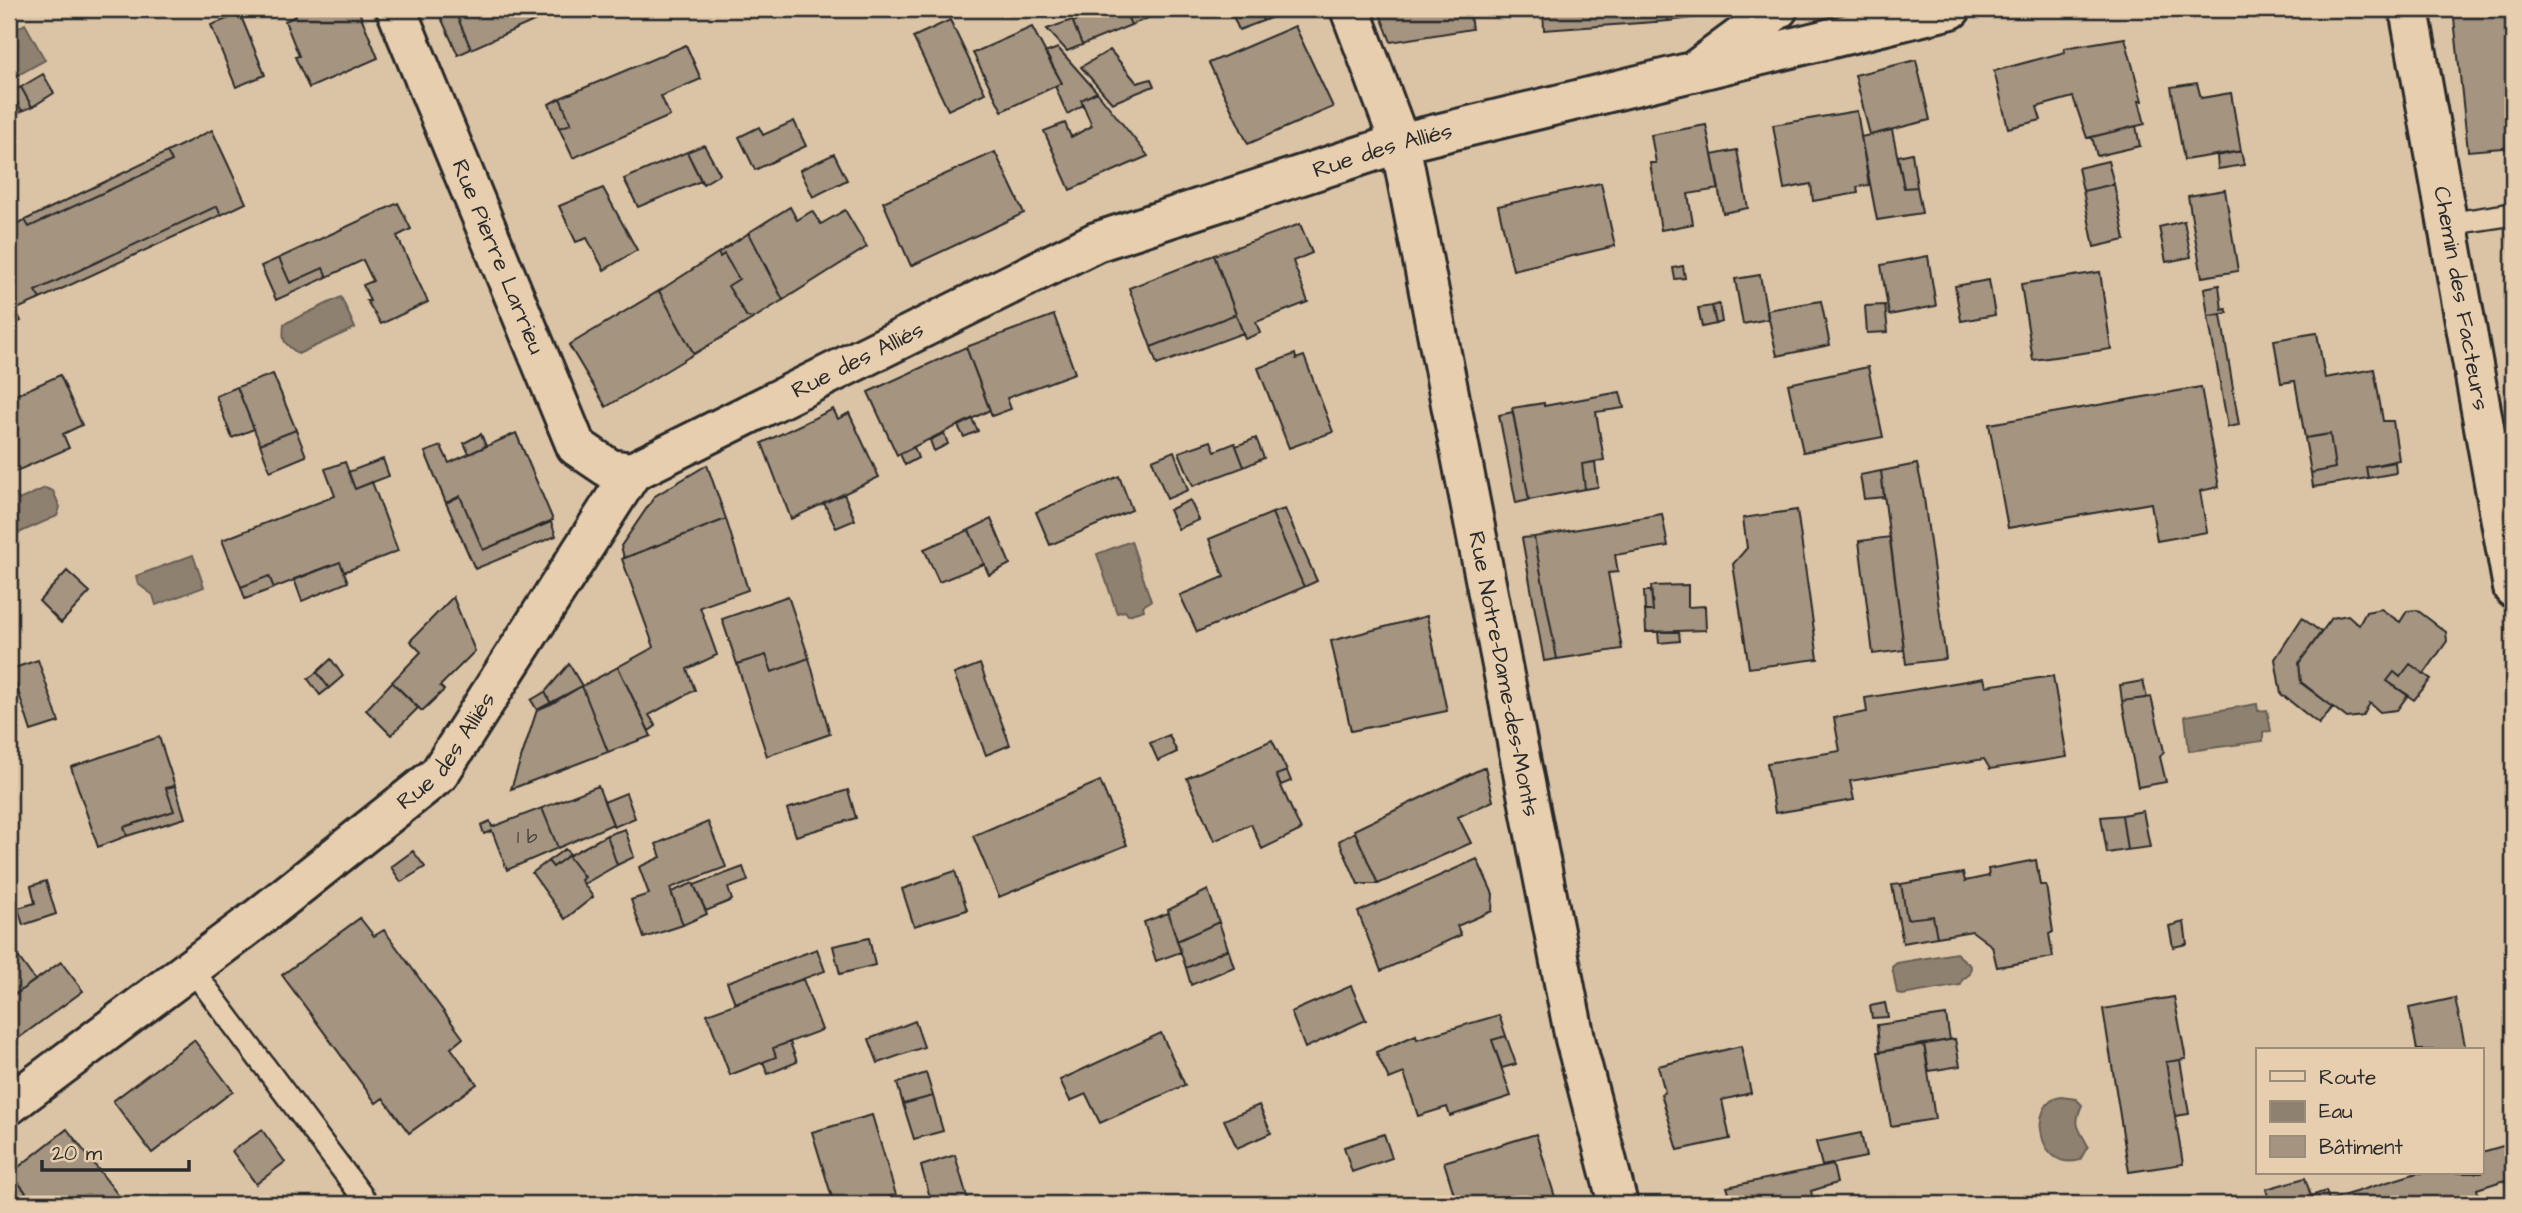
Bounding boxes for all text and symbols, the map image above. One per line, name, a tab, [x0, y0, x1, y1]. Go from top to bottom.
street label: Rue des Alliés	[1309, 115, 1456, 186]
street label: Rue Pierre Larrieu	[444, 154, 552, 359]
street label: Chemin des Facteurs	[2425, 184, 2497, 413]
street label: Rue des Alliés	[786, 314, 929, 406]
street label: Rue Notre-Dame-des-Monts	[1460, 528, 1547, 819]
street label: Rue des Alliés	[390, 686, 503, 818]
house number: 1 b	[517, 824, 538, 851]
legend	[2256, 1048, 2484, 1174]
text: Route	[2319, 1063, 2376, 1092]
text: Eau	[2319, 1097, 2353, 1126]
scale bar	[42, 1129, 189, 1173]
text: Bâtiment	[2319, 1133, 2403, 1162]
text: 20 m	[52, 1139, 103, 1168]

